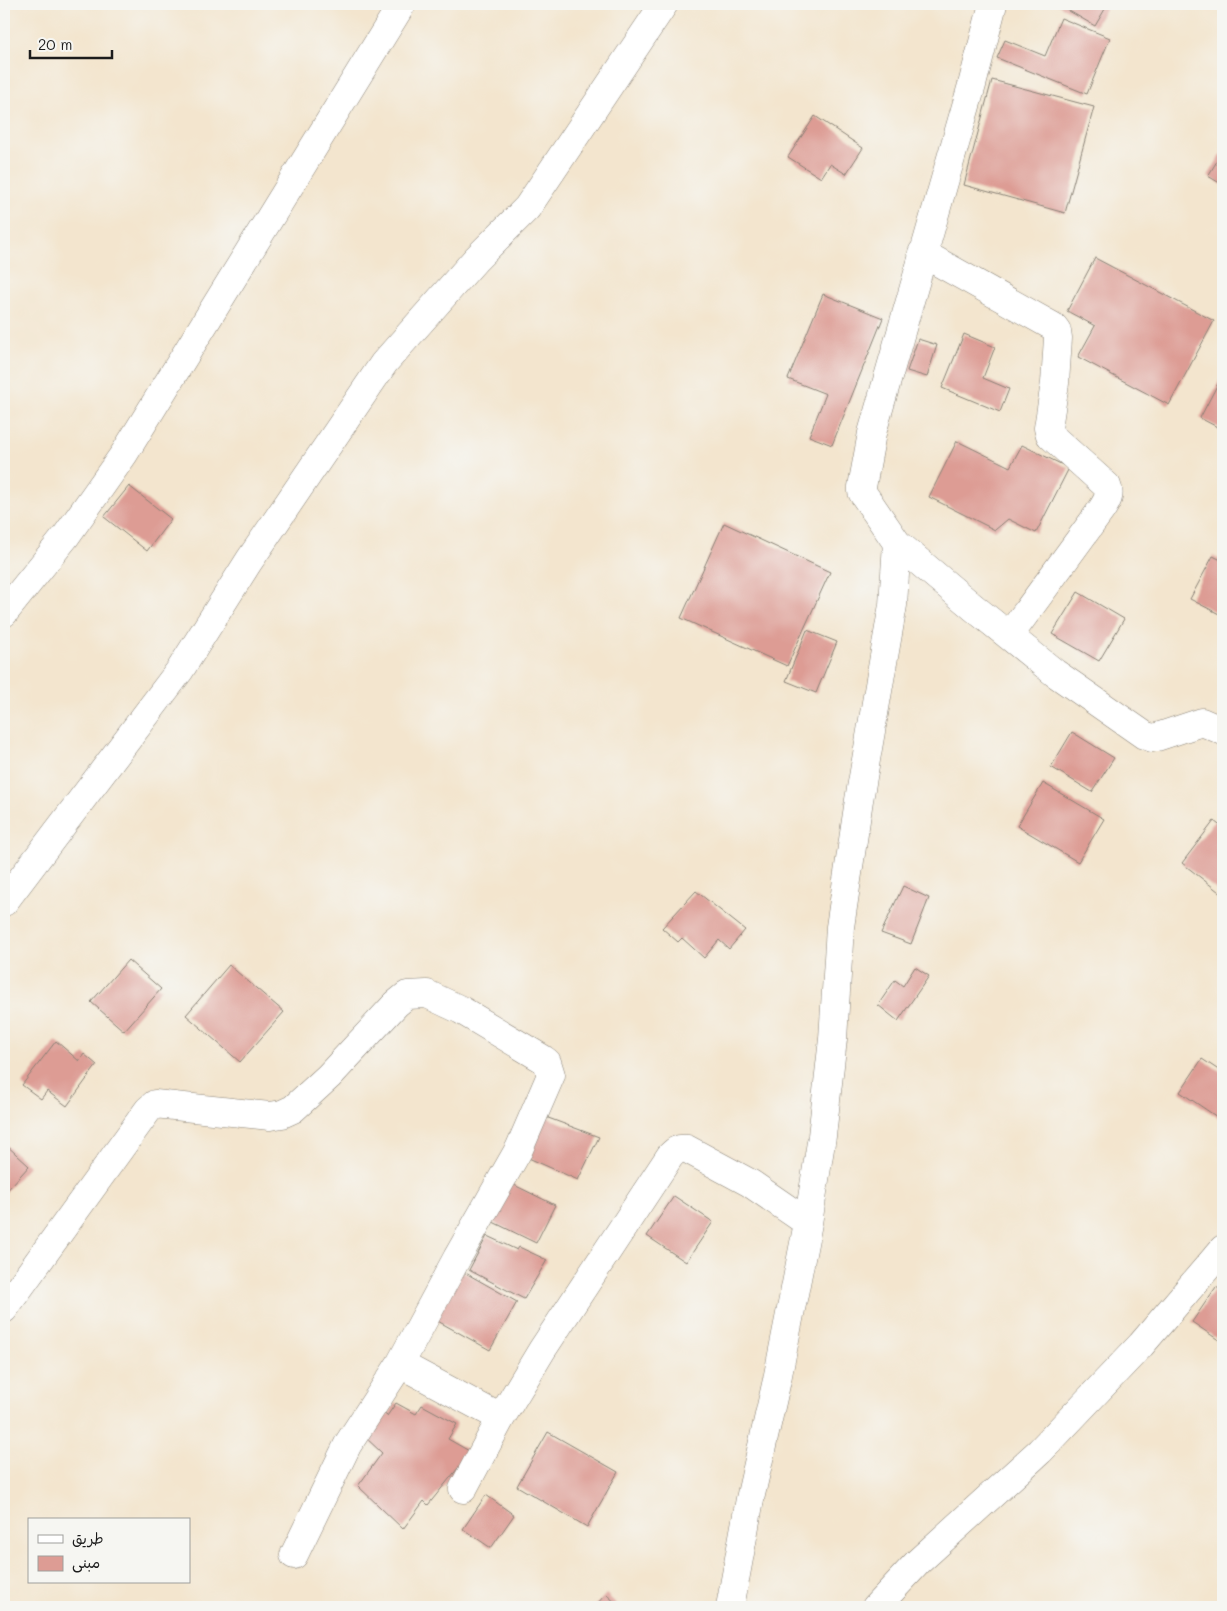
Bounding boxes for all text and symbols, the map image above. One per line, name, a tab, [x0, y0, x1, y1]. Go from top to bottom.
scale bar	[30, 28, 112, 60]
text: 20 m	[38, 34, 72, 54]
legend	[28, 1518, 190, 1584]
text: طريق	[72, 1528, 104, 1548]
text: مبنى	[72, 1552, 100, 1573]

